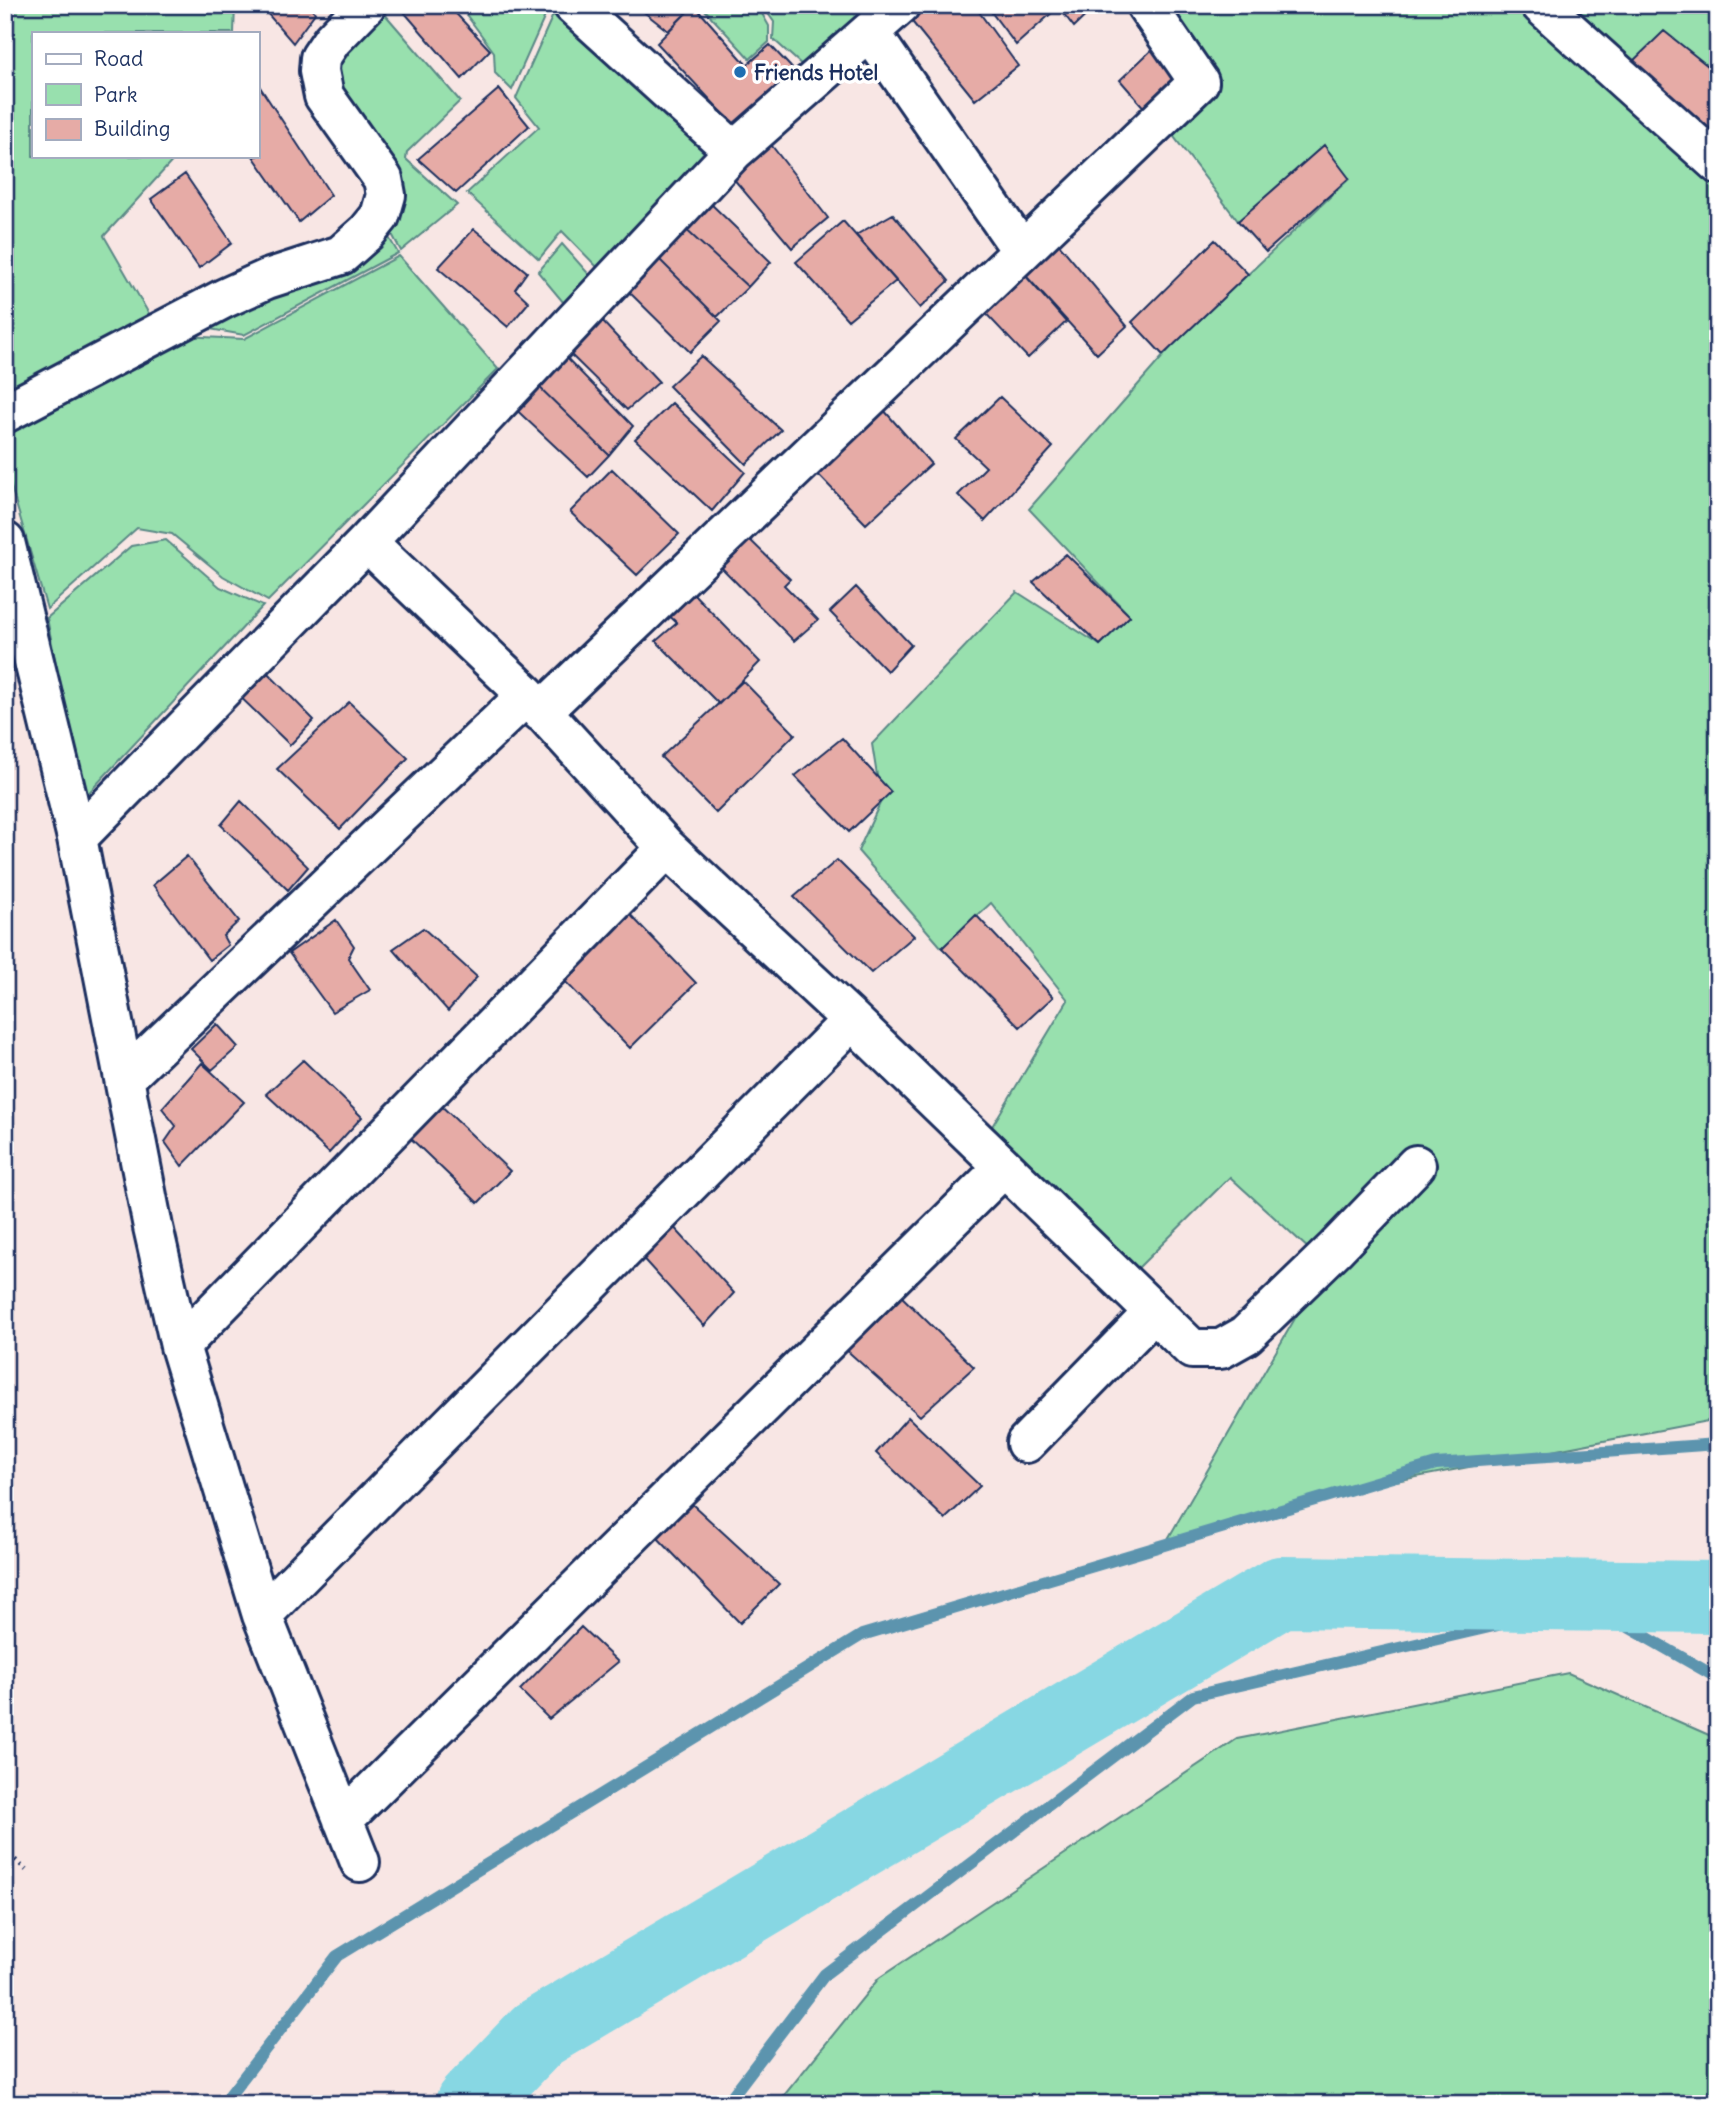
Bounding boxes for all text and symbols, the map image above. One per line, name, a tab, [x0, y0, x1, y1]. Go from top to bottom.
legend	[32, 32, 259, 158]
text: Road	[94, 45, 143, 72]
place label: Friends Hotel	[754, 59, 878, 86]
marker: Friends Hotel	[732, 64, 748, 80]
text: Park	[94, 81, 137, 108]
text: Building	[94, 115, 170, 142]

